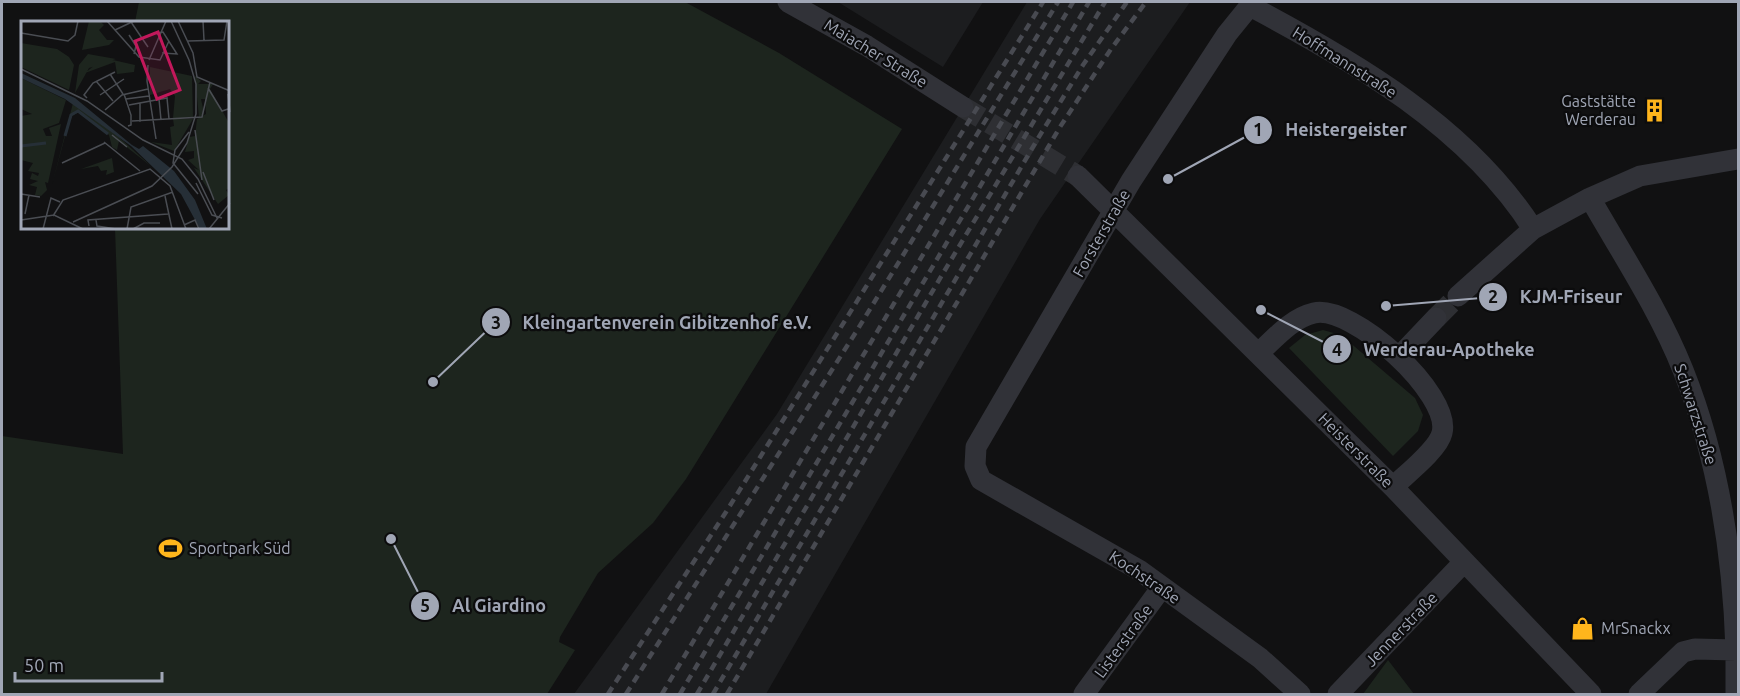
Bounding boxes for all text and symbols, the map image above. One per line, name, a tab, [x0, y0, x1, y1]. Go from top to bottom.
street label: Maiacher Straße	[821, 15, 931, 91]
inset map	[21, 21, 230, 230]
street label: Hoffmannstraße	[1290, 23, 1400, 101]
place label: Gaststätte Werderau	[1561, 92, 1636, 128]
building icon: Gaststätte Werderau	[1641, 97, 1667, 123]
callout: Heistergeister	[1243, 112, 1419, 148]
text: 1	[1253, 119, 1263, 139]
text: Heistergeister	[1285, 119, 1407, 139]
street label: Forsterstraße	[1069, 186, 1133, 280]
callout: KJM-Friseur	[1478, 279, 1635, 315]
text: 2	[1488, 286, 1498, 306]
text: KJM-Friseur	[1520, 286, 1623, 306]
callout: Kleingartenverein Gibitzenhof e.V.	[481, 304, 824, 340]
text: 3	[491, 312, 501, 332]
text: Kleingartenverein Gibitzenhof e.V.	[522, 312, 812, 332]
callout: Werderau-Apotheke	[1322, 331, 1547, 367]
text: 4	[1332, 339, 1342, 359]
text: Werderau-Apotheke	[1363, 339, 1535, 359]
street label: Schwarzstraße	[1671, 361, 1721, 467]
street label: Heisterstraße	[1315, 409, 1397, 491]
sports icon: Sportpark Süd	[158, 535, 184, 561]
place label: Sportpark Süd	[189, 539, 291, 557]
street label: Kochstraße	[1106, 547, 1184, 607]
callout: Al Giardino	[410, 588, 558, 624]
street label: Jennerstraße	[1361, 588, 1441, 670]
text: 5	[420, 595, 430, 615]
text: Al Giardino	[452, 595, 546, 615]
street label: Listerstraße	[1090, 601, 1156, 681]
shop icon: MrSnackx	[1570, 615, 1596, 641]
place label: MrSnackx	[1601, 619, 1671, 637]
scale bar	[15, 645, 162, 683]
text: 50 m	[24, 655, 64, 675]

